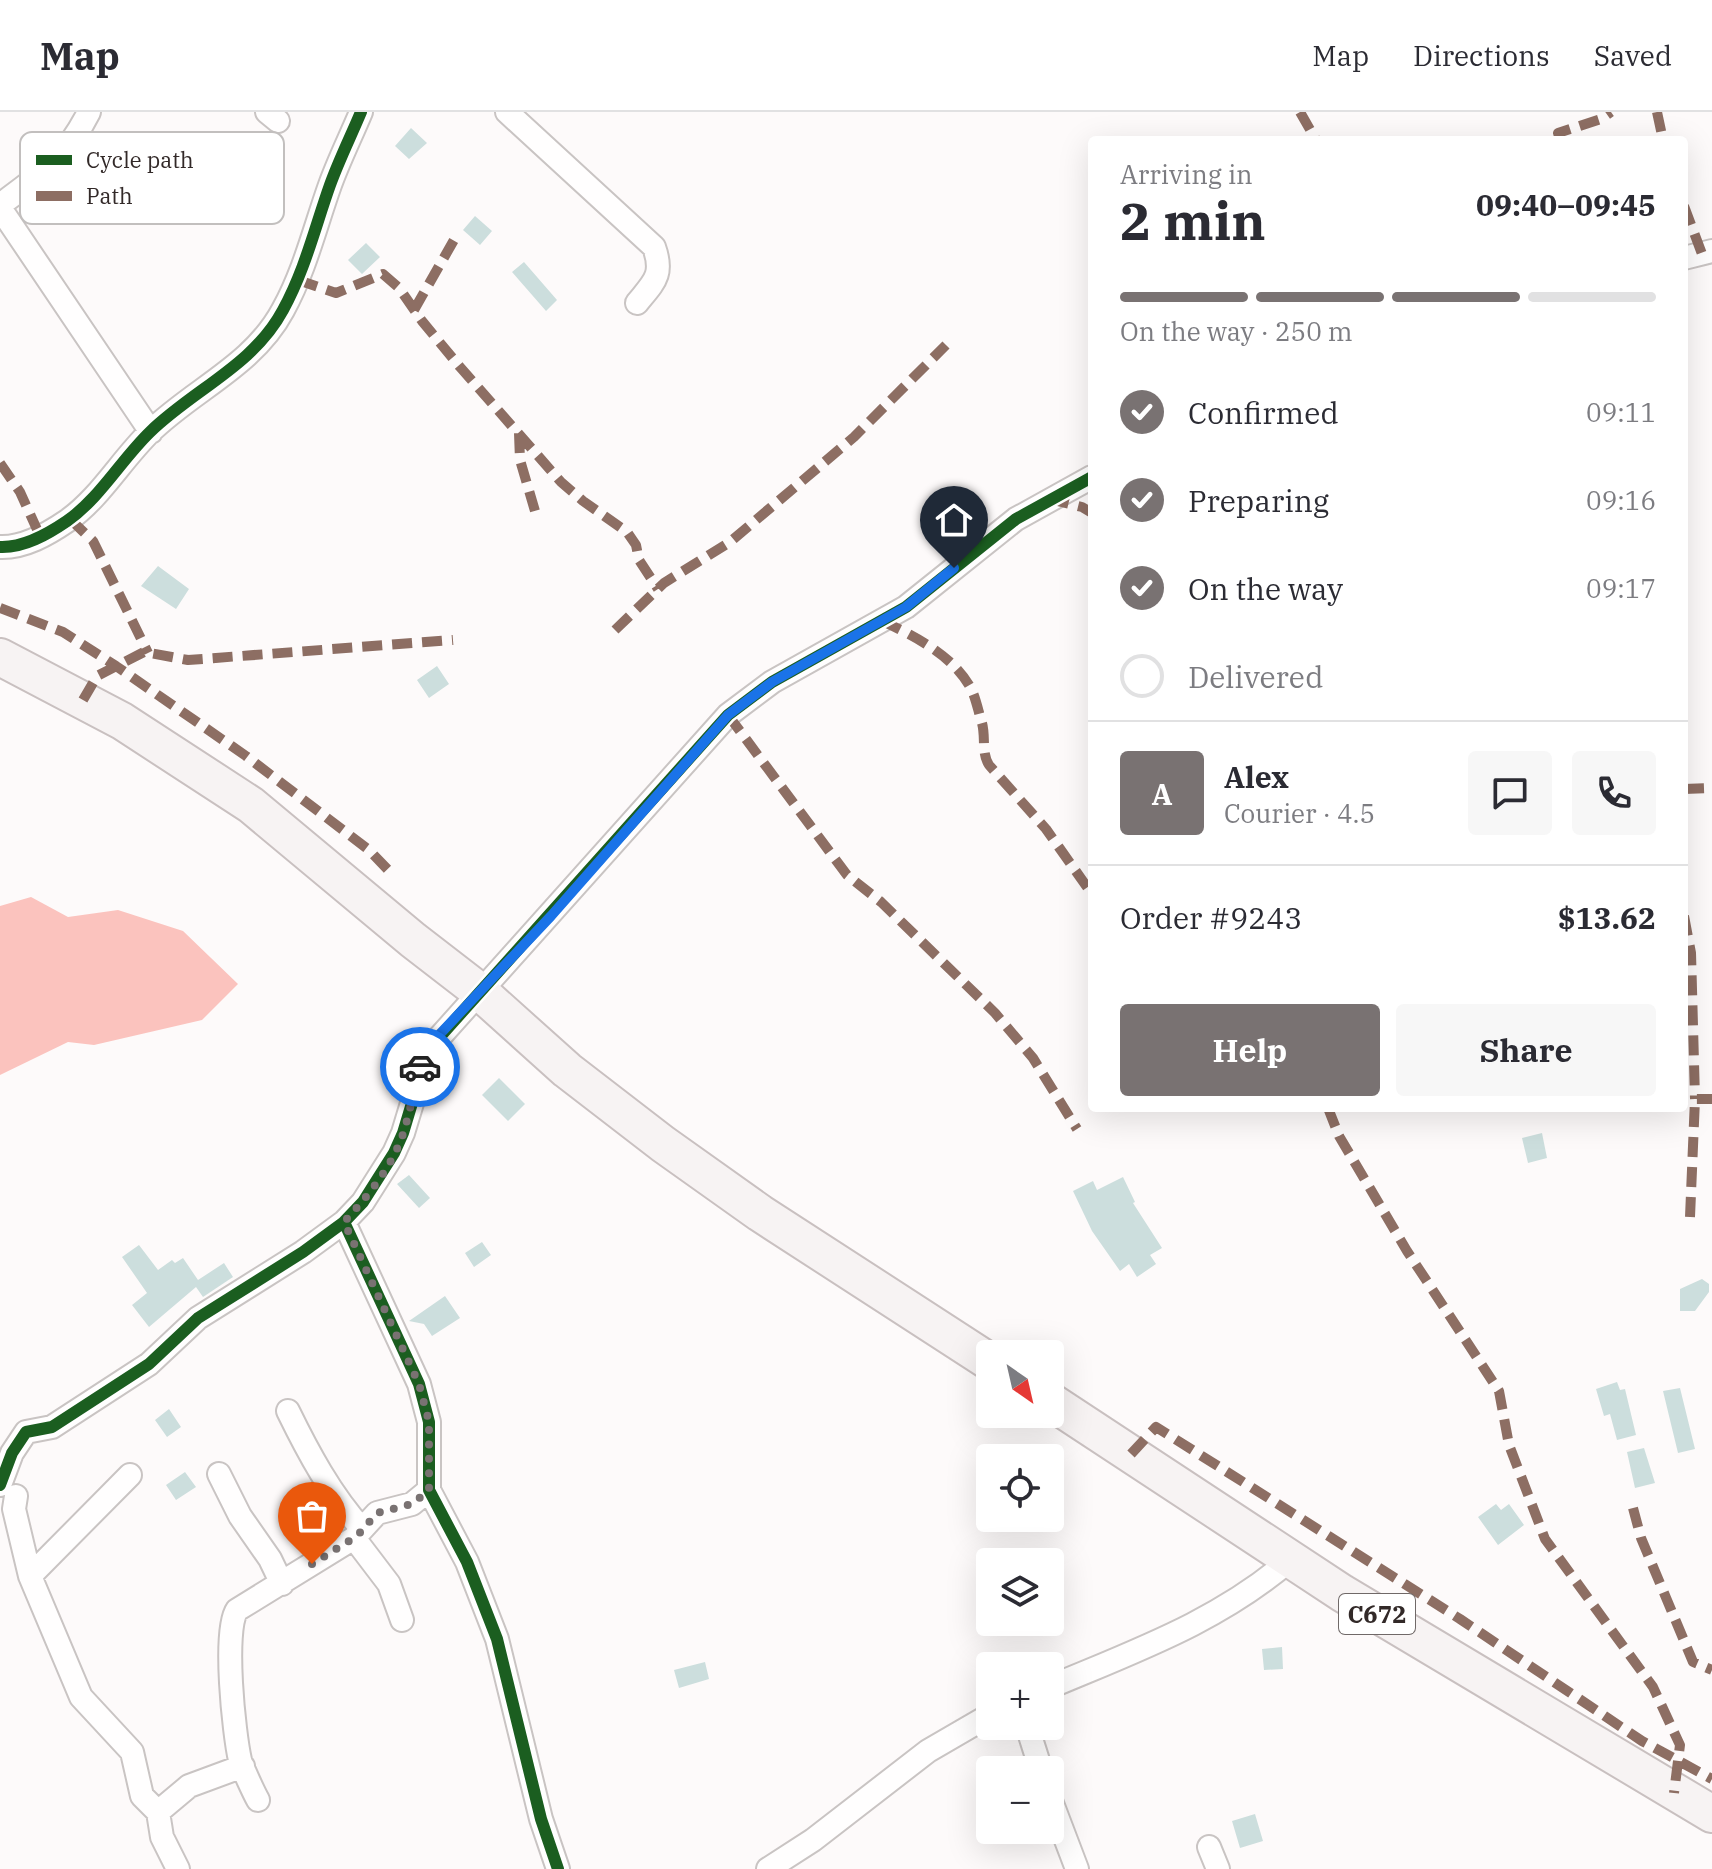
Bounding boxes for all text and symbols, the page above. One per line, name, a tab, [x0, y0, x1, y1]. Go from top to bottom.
text: Map	[40, 31, 120, 80]
text: Map	[1312, 37, 1369, 74]
text: Directions	[1413, 37, 1550, 74]
text: Saved	[1594, 37, 1672, 74]
legend	[20, 132, 284, 224]
text: Cycle path	[86, 145, 194, 174]
text: Arriving in	[1120, 157, 1253, 191]
text: Path	[86, 181, 133, 210]
text: 09:40–09:45	[1476, 185, 1656, 224]
text: 2 min	[1120, 187, 1266, 254]
text: On the way · 250 m	[1120, 314, 1353, 348]
icon: check	[1120, 390, 1164, 434]
text: Confirmed	[1188, 393, 1339, 432]
text: 09:11	[1586, 395, 1656, 429]
icon: check	[1120, 478, 1164, 522]
text: Preparing	[1188, 481, 1329, 520]
text: 09:16	[1586, 483, 1656, 517]
pin	[920, 486, 988, 568]
icon: home	[932, 498, 976, 542]
icon: check	[1120, 566, 1164, 610]
text: On the way	[1188, 569, 1343, 608]
text: 09:17	[1586, 571, 1656, 605]
text: Delivered	[1188, 657, 1323, 696]
button: chat	[1468, 751, 1552, 835]
button: phone	[1572, 751, 1656, 835]
text: Alex	[1224, 757, 1289, 796]
text: A	[1152, 774, 1172, 813]
text: Courier · 4.5	[1224, 796, 1375, 830]
text: Order #9243	[1120, 898, 1302, 937]
text: $13.62	[1558, 898, 1656, 937]
button: Help	[1120, 1004, 1380, 1096]
button: Share	[1396, 1004, 1656, 1096]
courier	[380, 1027, 460, 1107]
icon: car	[398, 1045, 442, 1089]
north arrow	[976, 1340, 1064, 1428]
map controls	[976, 1340, 1064, 1844]
button: locate	[976, 1444, 1064, 1532]
pin	[278, 1482, 346, 1564]
icon: bag	[290, 1494, 334, 1538]
button: layers	[976, 1548, 1064, 1636]
road number: C672	[1339, 1594, 1415, 1634]
button: +	[976, 1652, 1064, 1740]
button: −	[976, 1756, 1064, 1844]

